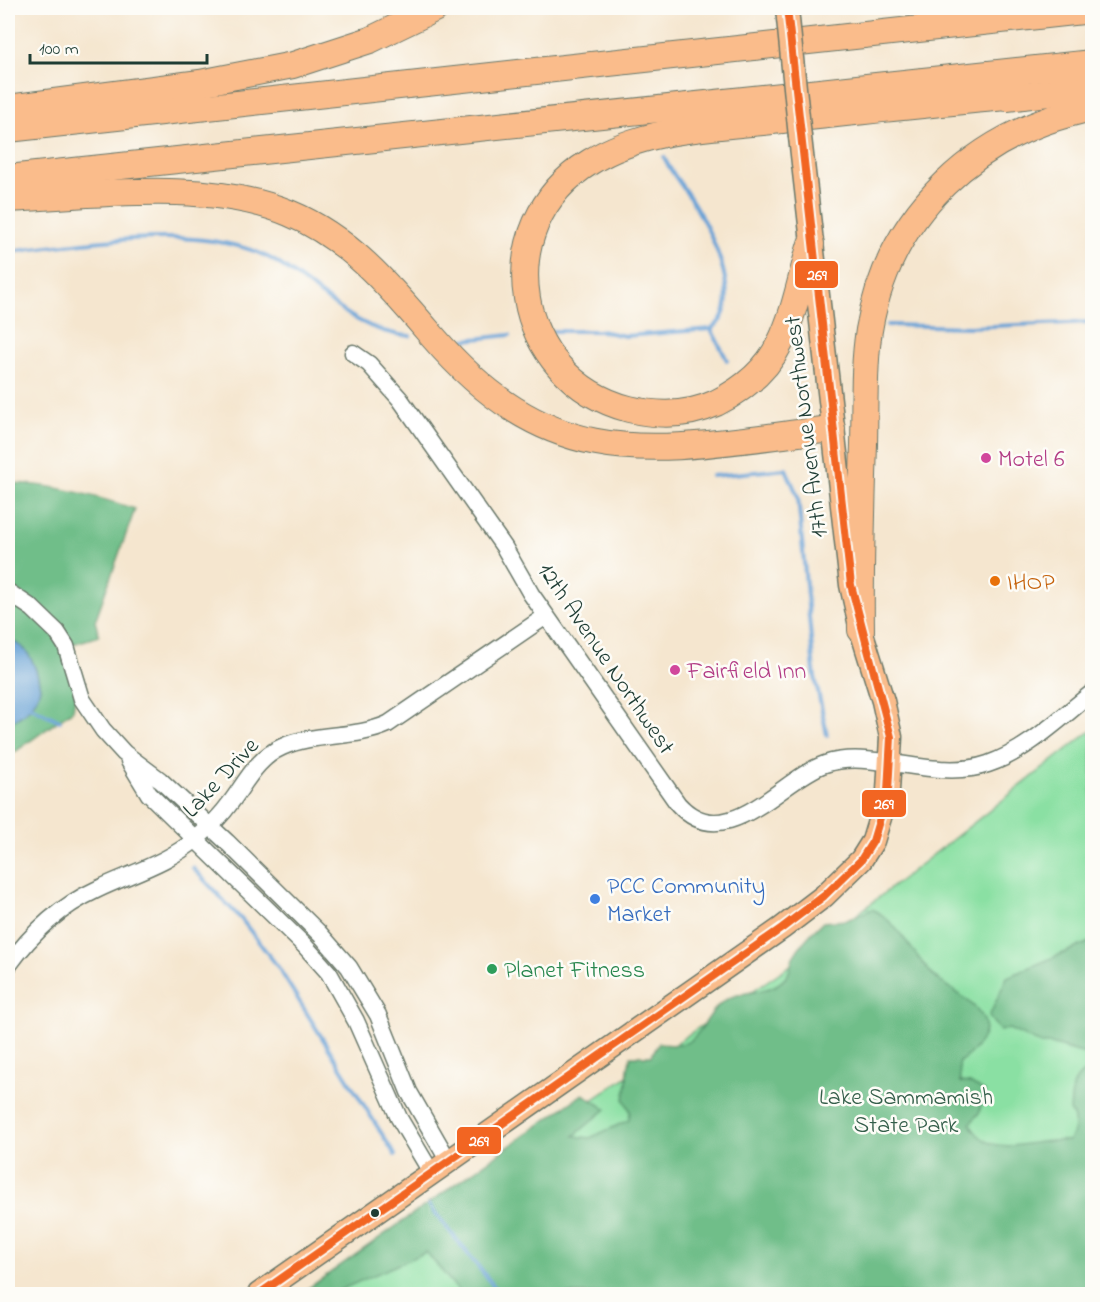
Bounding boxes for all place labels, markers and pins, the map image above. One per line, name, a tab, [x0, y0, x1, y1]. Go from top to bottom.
place label: Motel 6	[998, 443, 1065, 478]
marker: Motel 6	[979, 451, 993, 465]
place label: IHOP	[1007, 566, 1055, 601]
marker: IHOP	[988, 574, 1002, 588]
place label: Fairfield Inn	[686, 655, 806, 690]
marker: Fairfield Inn	[668, 663, 682, 677]
place label: PCC Community Market	[607, 870, 765, 933]
marker: PCC Community Market	[588, 892, 602, 906]
place label: Planet Fitness	[504, 954, 645, 989]
marker: Planet Fitness	[485, 962, 499, 976]
unlabelled marker	[369, 1207, 381, 1219]

